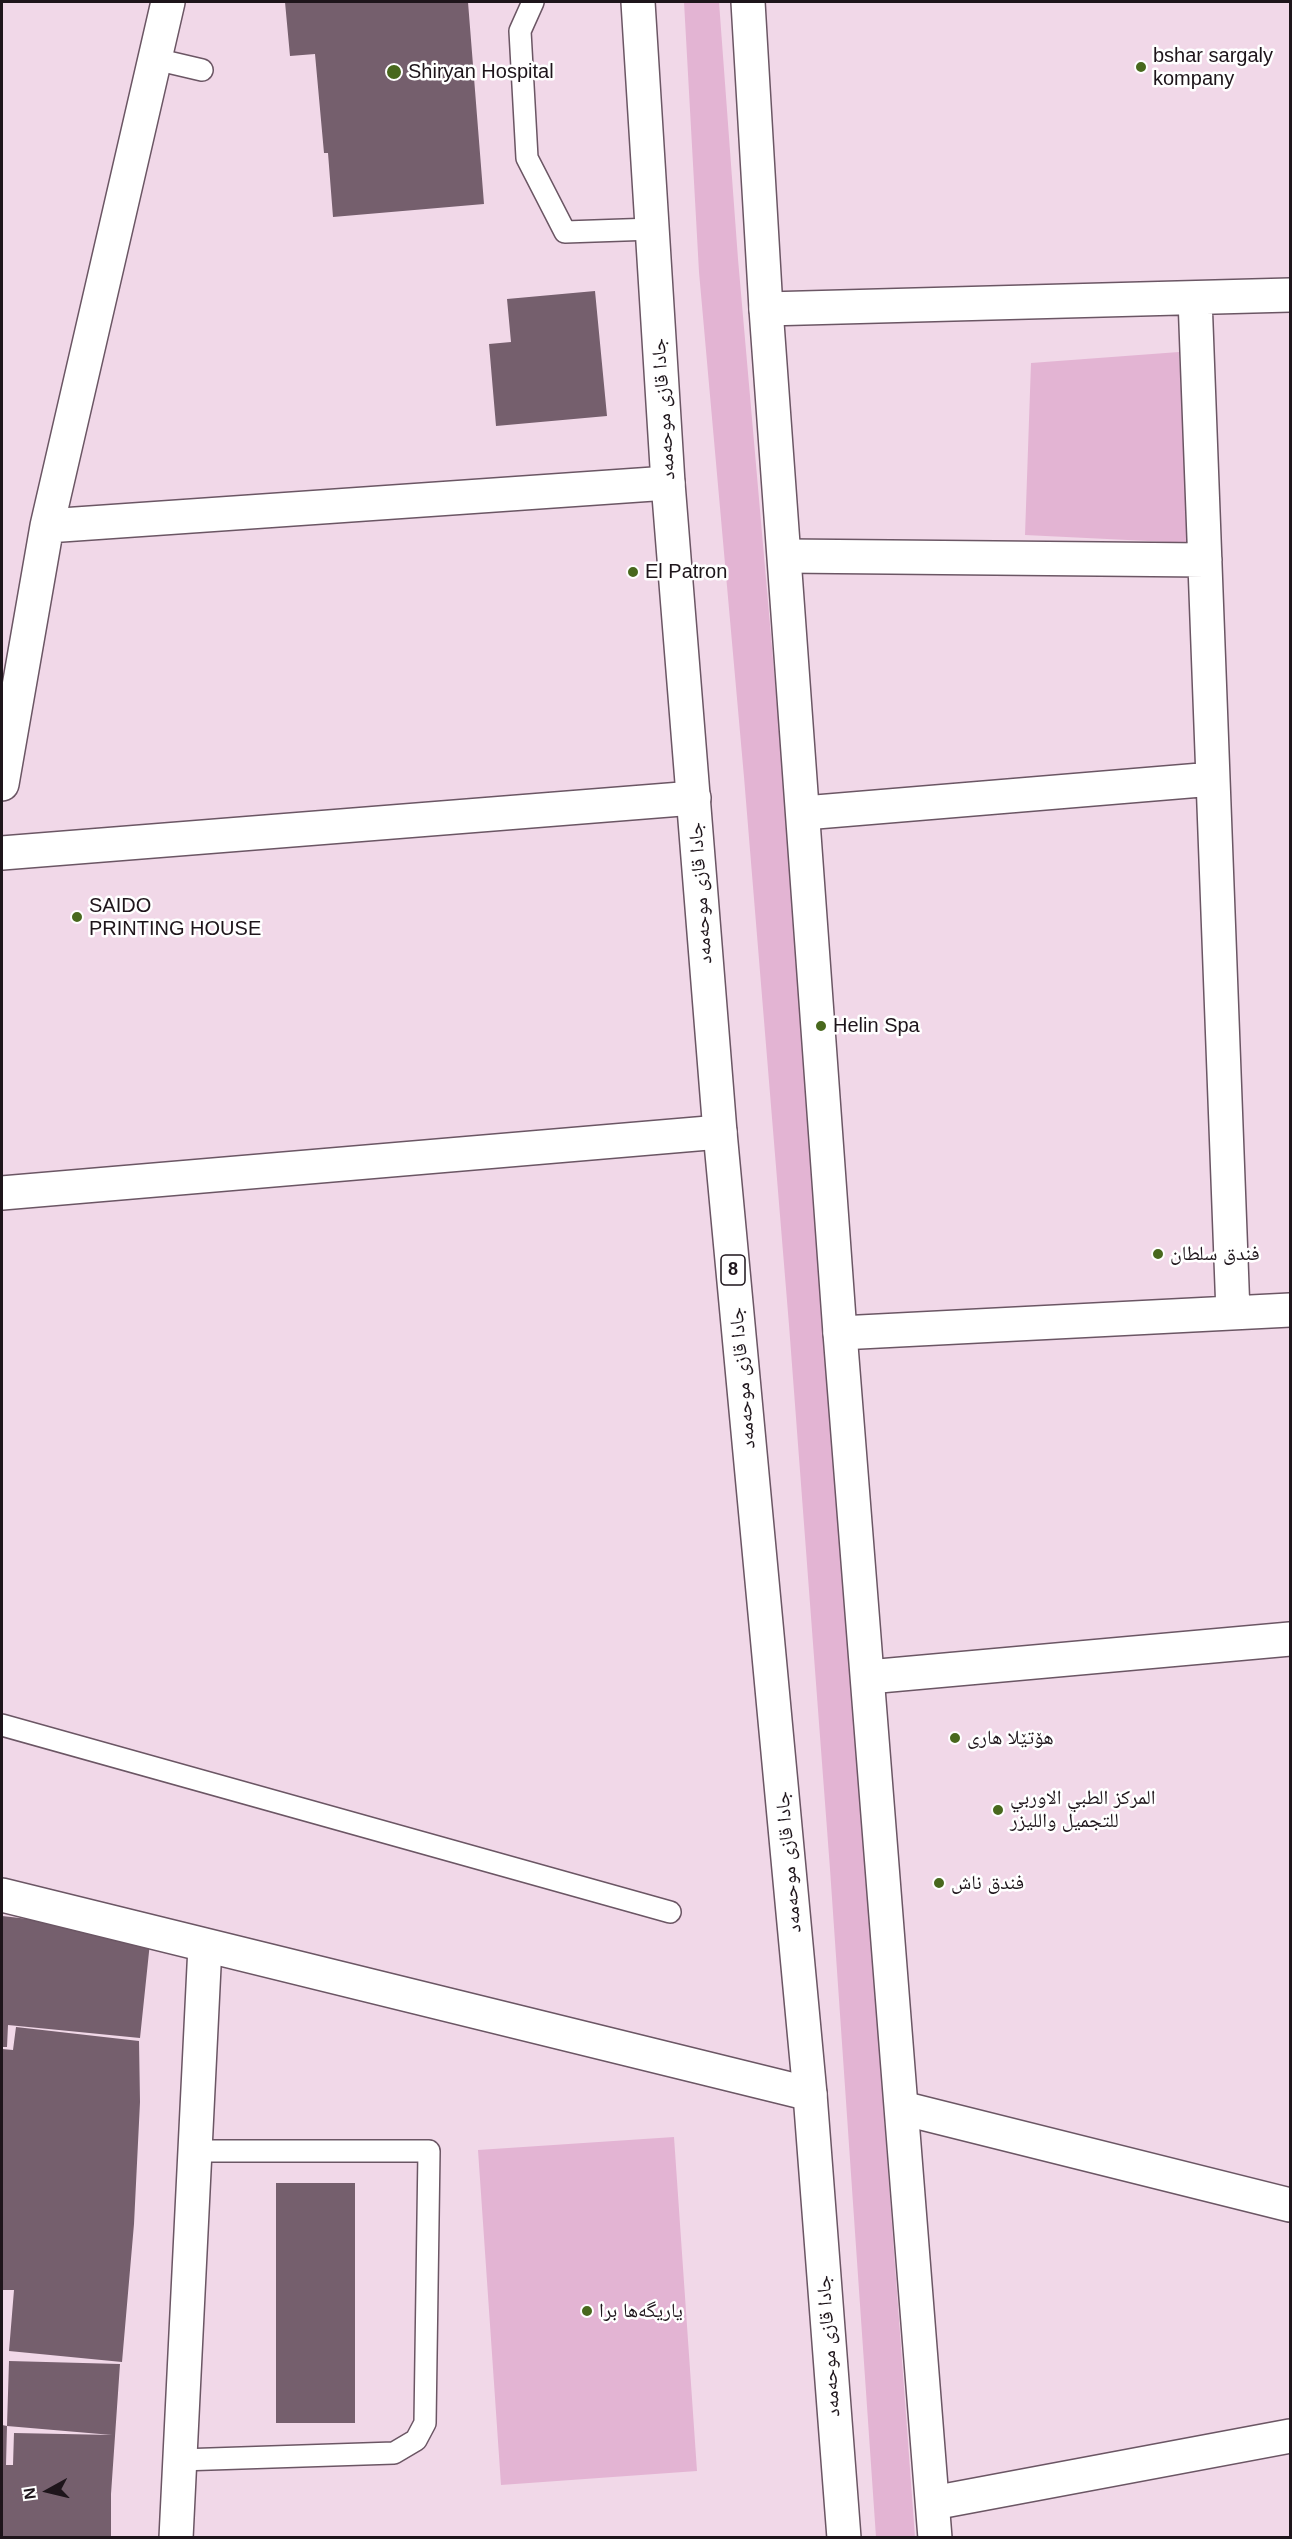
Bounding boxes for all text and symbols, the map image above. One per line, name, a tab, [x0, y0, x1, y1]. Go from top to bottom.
place label: bshar sargaly kompany	[1153, 44, 1273, 91]
place label: Shiryan Hospital	[408, 60, 554, 84]
marker: bshar sargaly kompany	[1134, 60, 1148, 74]
marker: Shiryan Hospital	[385, 63, 403, 81]
street label: جادا قازی موحەمەد	[647, 337, 681, 481]
place label: El Patron	[645, 560, 727, 584]
marker: El Patron	[626, 565, 640, 579]
street label: جادا قازی موحەمەد	[684, 821, 718, 965]
place label: SAIDO PRINTING HOUSE	[89, 894, 261, 941]
marker: SAIDO PRINTING HOUSE	[70, 910, 84, 924]
place label: Helin Spa	[833, 1014, 920, 1038]
marker: Helin Spa	[814, 1019, 828, 1033]
place label: فندق سلطان	[1170, 1242, 1260, 1266]
marker: فندق سلطان	[1151, 1247, 1165, 1261]
road number: 8	[721, 1255, 745, 1285]
street label: جادا قازی موحەمەد	[725, 1306, 761, 1450]
place label: هۆتێلا هاری	[967, 1726, 1054, 1750]
marker: هۆتێلا هاری	[948, 1731, 962, 1745]
place label: المركز الطبي الاوربي للتجميل والليزر	[1010, 1786, 1155, 1833]
street label: جادا قازی موحەمەد	[771, 1790, 807, 1934]
marker: المركز الطبي الاوربي للتجميل والليزر	[991, 1803, 1005, 1817]
place label: فندق ناش	[951, 1871, 1024, 1895]
marker: فندق ناش	[932, 1876, 946, 1890]
street label: جادا قازی موحەمەد	[812, 2274, 846, 2418]
place label: یاریگەها برا	[599, 2299, 683, 2323]
marker: یاریگەها برا	[580, 2304, 594, 2318]
north arrow	[18, 2461, 78, 2521]
text: N	[20, 2487, 39, 2500]

